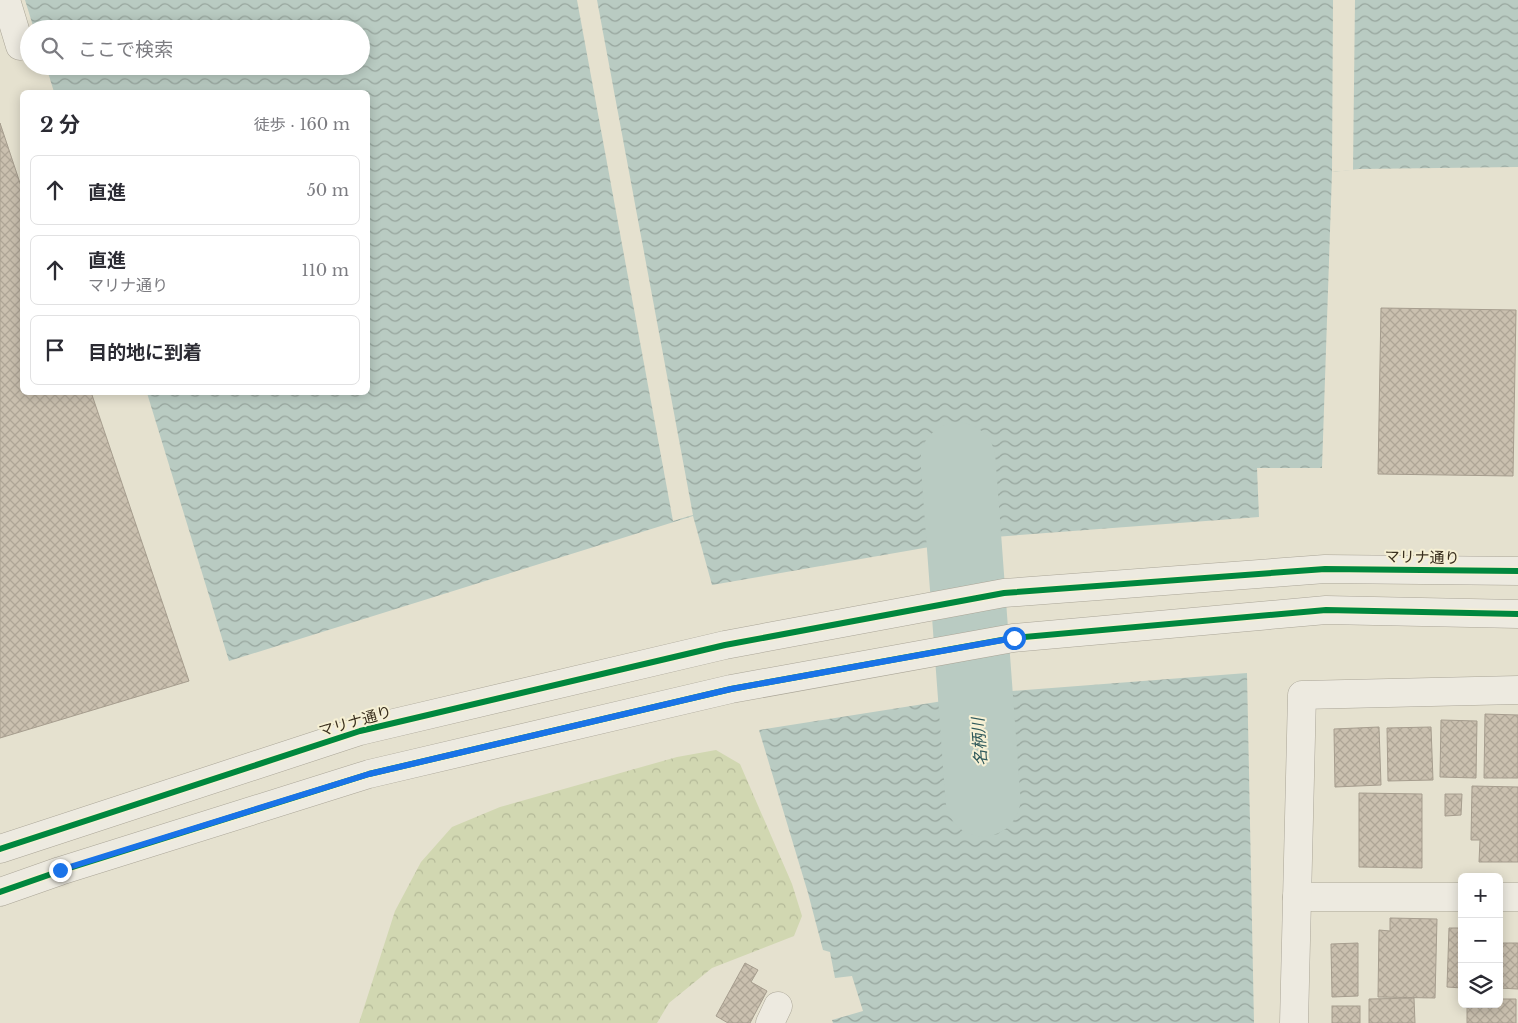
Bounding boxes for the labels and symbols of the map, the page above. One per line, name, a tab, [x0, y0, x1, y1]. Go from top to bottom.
street label: マリナ通り	[1384, 547, 1460, 567]
route start	[1003, 627, 1026, 650]
street label: マリナ通り	[316, 702, 394, 740]
water label: 名柄川	[967, 715, 991, 767]
route end	[49, 859, 72, 882]

